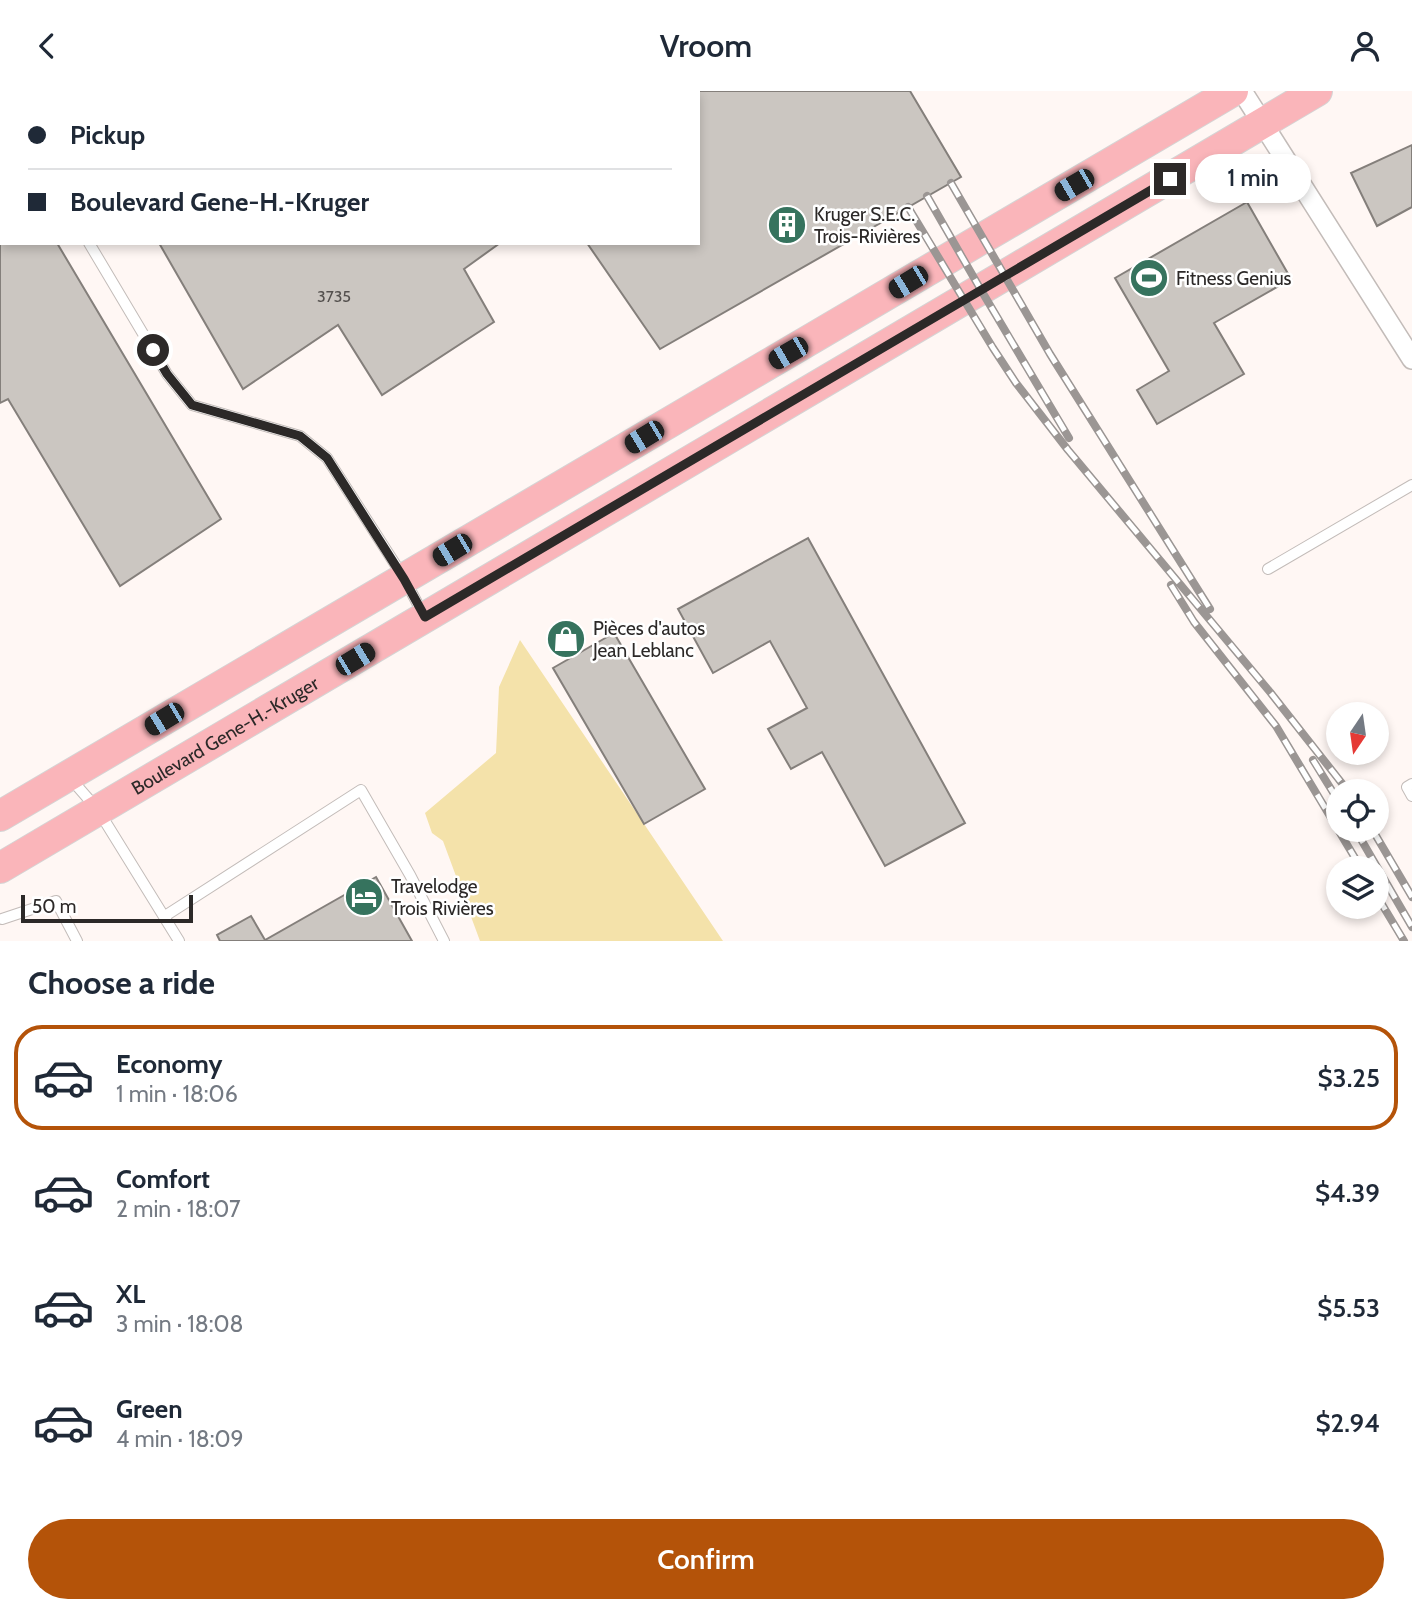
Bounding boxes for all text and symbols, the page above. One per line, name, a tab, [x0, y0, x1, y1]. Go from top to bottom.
text: Vroom	[660, 26, 752, 65]
icon: back	[28, 27, 66, 65]
icon: person	[1346, 27, 1384, 65]
text: Pickup	[70, 119, 145, 151]
callout: 1 min	[1194, 155, 1310, 203]
route end	[1154, 163, 1186, 195]
text: 1 min	[1227, 164, 1279, 192]
car	[1051, 165, 1098, 205]
text: Boulevard Gene-H.-Kruger	[70, 186, 369, 218]
place label: Kruger S.E.C. Trois-Rivières	[814, 203, 921, 248]
building icon: Kruger S.E.C. Trois-Rivières	[766, 204, 808, 246]
sports icon: Fitness Genius	[1128, 257, 1170, 299]
car	[885, 262, 932, 302]
place label: Fitness Genius	[1176, 267, 1292, 290]
house number: 3735	[317, 287, 351, 306]
car	[765, 333, 812, 373]
route start	[137, 334, 169, 366]
car	[621, 417, 668, 457]
car	[429, 530, 476, 570]
place label: Pièces d'autos Jean Leblanc	[592, 617, 705, 662]
shop icon: Pièces d'autos Jean Leblanc	[545, 618, 587, 660]
car	[332, 639, 379, 679]
street label: Boulevard Gene-H.-Kruger	[127, 671, 322, 799]
car	[141, 699, 188, 739]
north arrow	[1326, 702, 1390, 765]
map controls	[1326, 702, 1389, 919]
button: locate	[1326, 779, 1389, 842]
button: layers	[1326, 856, 1389, 919]
place label: Travelodge Trois Rivières	[391, 875, 494, 920]
hotel icon: Travelodge Trois Rivières	[343, 876, 385, 918]
scale bar	[21, 892, 192, 924]
text: 50 m	[32, 895, 76, 918]
text: Choose a ride	[28, 963, 215, 1002]
icon: car	[32, 1046, 95, 1109]
text: Economy	[116, 1048, 222, 1080]
text: $3.25	[1318, 1062, 1380, 1094]
text: 1 min · 18:06	[116, 1080, 238, 1108]
icon: car	[32, 1161, 95, 1224]
text: Comfort	[116, 1163, 210, 1195]
text: $4.39	[1315, 1177, 1380, 1209]
text: 2 min · 18:07	[116, 1195, 241, 1223]
icon: car	[32, 1276, 95, 1339]
text: XL	[116, 1278, 145, 1310]
text: $5.53	[1317, 1292, 1380, 1324]
text: 3 min · 18:08	[116, 1310, 244, 1338]
icon: car	[32, 1391, 95, 1454]
text: Green	[116, 1393, 183, 1425]
text: $2.94	[1315, 1407, 1380, 1439]
text: 4 min · 18:09	[116, 1425, 244, 1453]
button: Confirm	[28, 1519, 1384, 1599]

